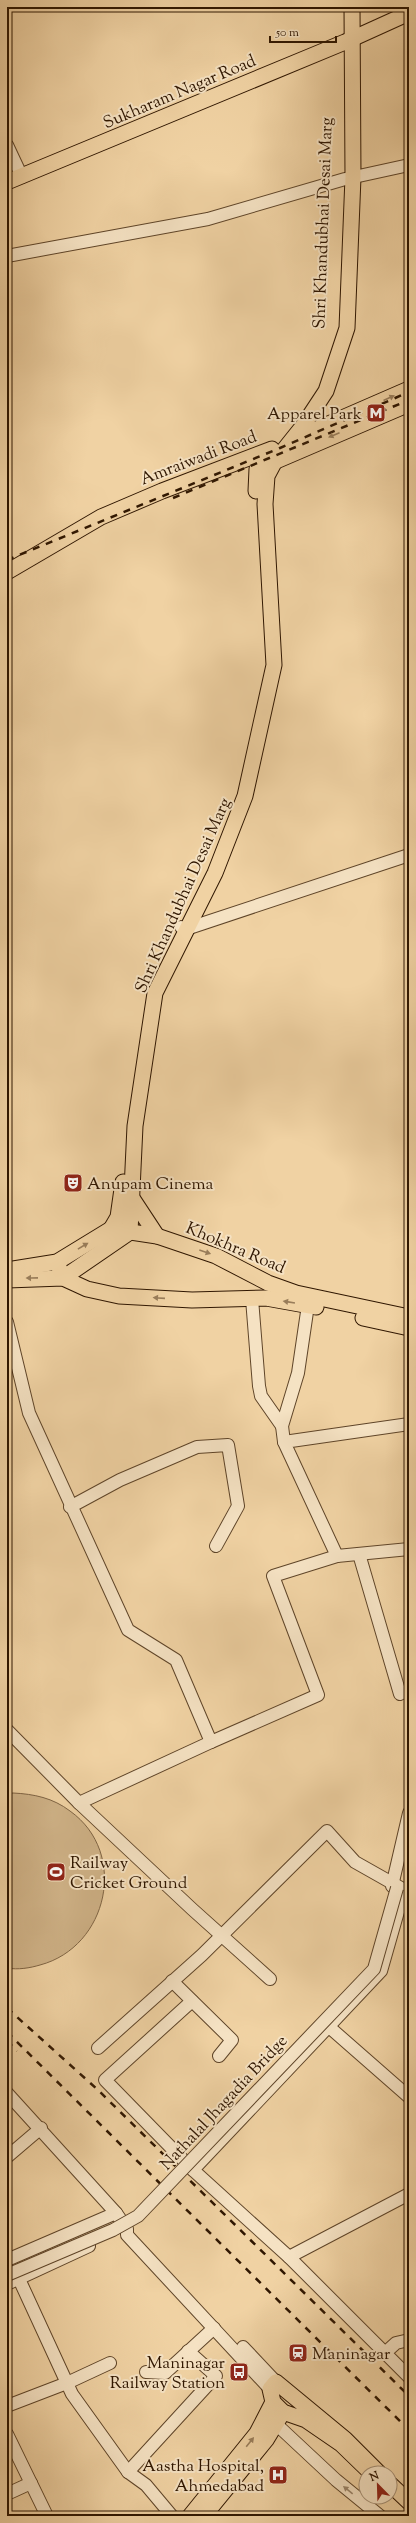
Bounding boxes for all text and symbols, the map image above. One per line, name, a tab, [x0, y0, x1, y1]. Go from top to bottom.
scale bar	[270, 18, 336, 44]
text: 50 m	[275, 24, 299, 42]
street label: Sukharam Nagar Road	[100, 50, 260, 136]
street label: Shri Khandubhai Desai Marg	[308, 117, 340, 329]
one-way arrow	[383, 395, 395, 401]
metro station icon: Apparel Park	[365, 402, 387, 424]
place label: Apparel Park	[267, 403, 362, 427]
street label: Amraiwadi Road	[137, 425, 261, 492]
one-way arrow	[329, 432, 340, 438]
street label: Shri Khandubhai Desai Marg	[130, 794, 238, 997]
theatre icon: Anupam Cinema	[62, 1172, 84, 1194]
place label: Anupam Cinema	[87, 1173, 214, 1197]
street label: Khokhra Road	[182, 1217, 289, 1281]
one-way arrow	[77, 1243, 89, 1250]
one-way arrow	[199, 1250, 211, 1256]
one-way arrow	[25, 1275, 38, 1281]
one-way arrow	[153, 1295, 165, 1302]
one-way arrow	[283, 1299, 295, 1305]
place label: Railway Cricket Ground	[70, 1852, 188, 1896]
sports icon: Railway Cricket Ground	[45, 1861, 67, 1883]
street label: Nathalal Jhagadia Bridge	[155, 2030, 294, 2176]
station icon: Maninagar	[287, 2342, 309, 2364]
place label: Maninagar	[312, 2343, 391, 2367]
place label: Maninagar Railway Station	[110, 2352, 226, 2396]
bus stop icon: Maninagar Railway Station	[228, 2361, 250, 2383]
one-way arrow	[245, 2437, 254, 2448]
place label: Aastha Hospital, Ahmedabad	[142, 2455, 264, 2499]
hospital icon: Aastha Hospital, Ahmedabad	[267, 2464, 289, 2486]
north arrow	[358, 2465, 398, 2505]
text: N	[366, 2468, 382, 2486]
one-way arrow	[343, 2486, 354, 2495]

